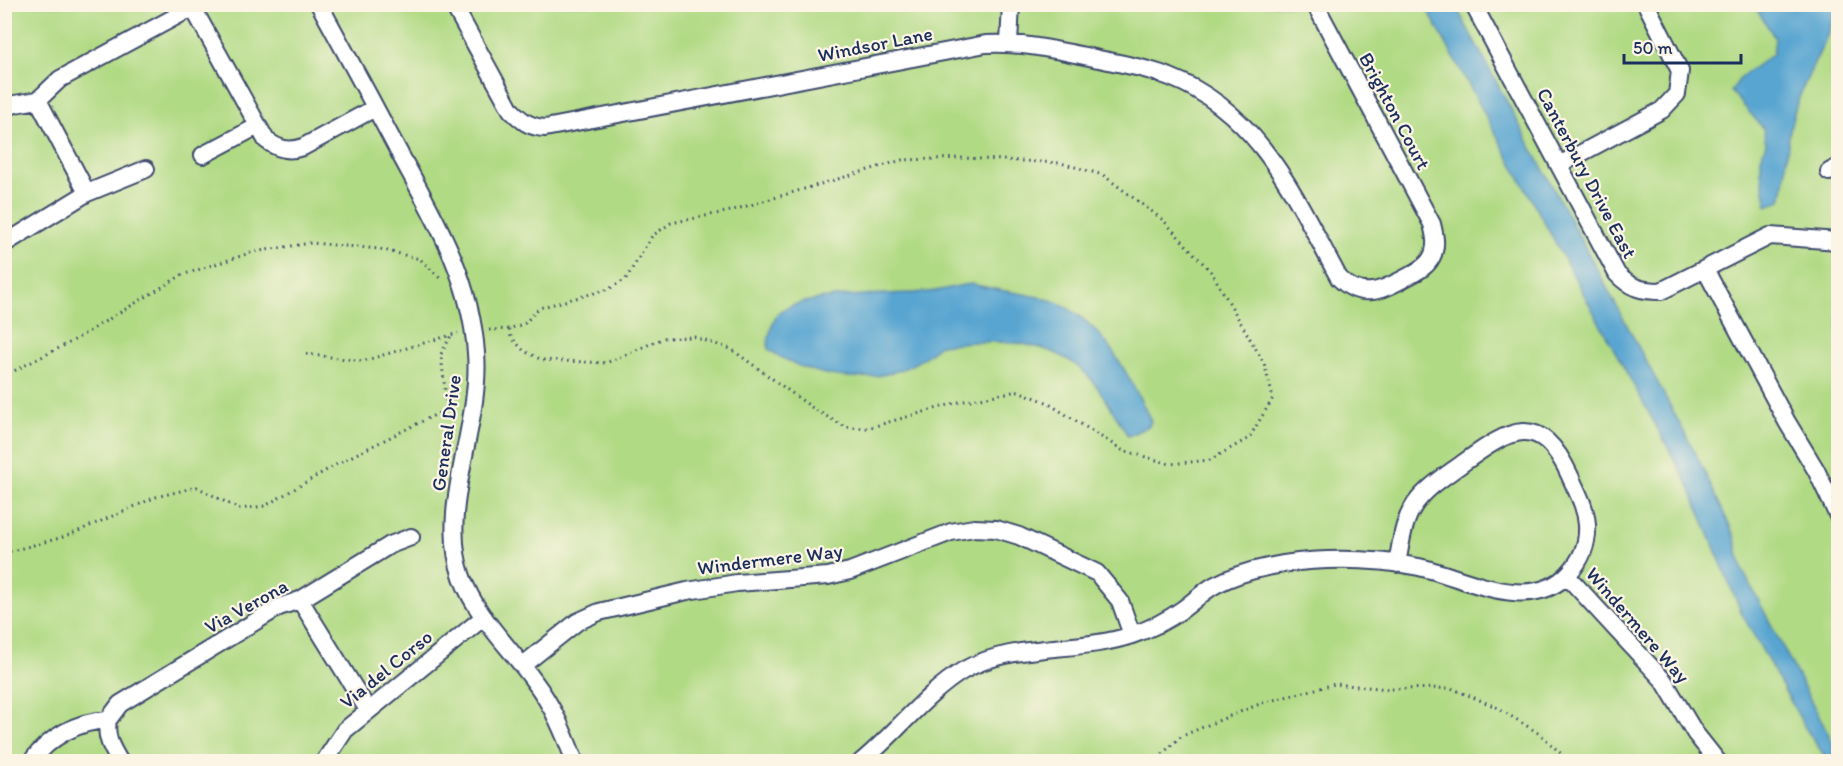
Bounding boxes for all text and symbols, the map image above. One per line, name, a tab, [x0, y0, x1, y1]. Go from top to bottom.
street label: Windsor Lane	[816, 21, 934, 67]
scale bar	[1624, 27, 1741, 65]
text: 50 m	[1633, 37, 1673, 59]
street label: Brighton Court	[1354, 48, 1436, 174]
street label: Canterbury Drive East	[1532, 83, 1642, 263]
street label: General Drive	[426, 373, 466, 493]
street label: Windermere Way	[696, 538, 844, 580]
street label: Windermere Way	[1581, 562, 1695, 688]
street label: Via Verona	[200, 573, 292, 639]
street label: Via del Corso	[335, 624, 437, 714]

